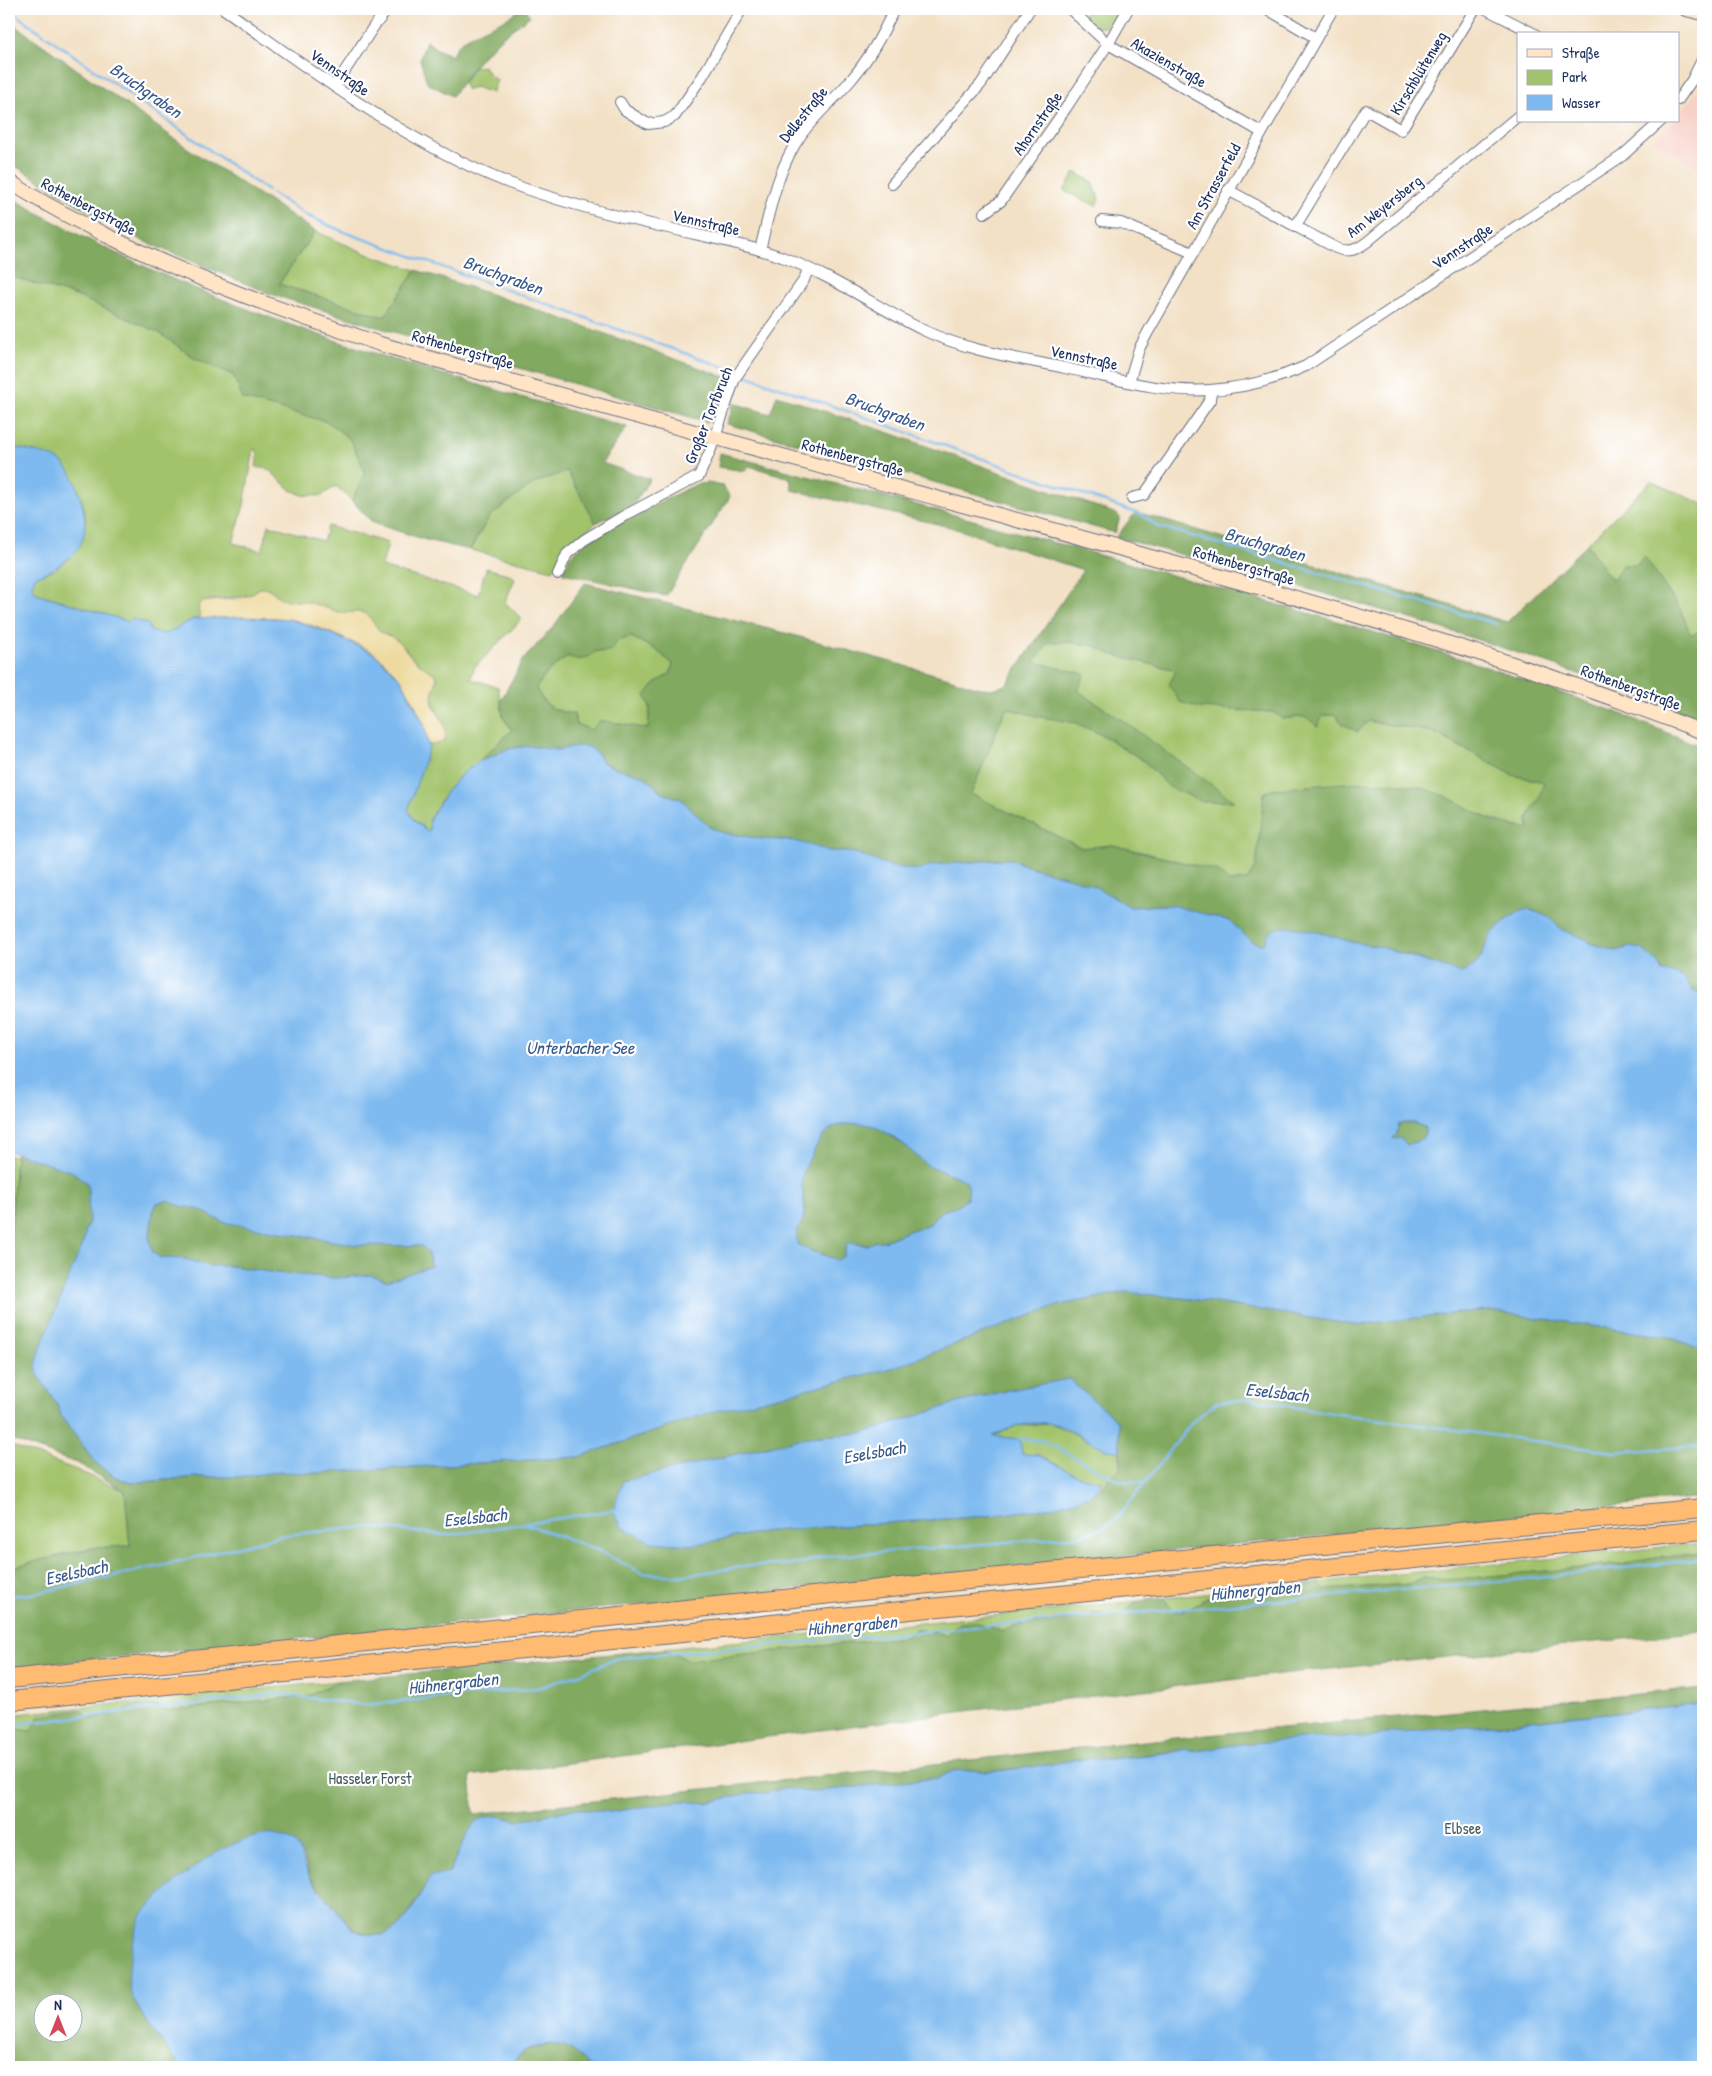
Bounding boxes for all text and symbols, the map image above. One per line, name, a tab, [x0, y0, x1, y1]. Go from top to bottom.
street label: Kirschblütenweg	[1384, 27, 1452, 119]
street label: Akazienstraße	[1127, 32, 1211, 93]
legend	[1517, 32, 1680, 122]
text: Straße	[1562, 42, 1600, 63]
street label: Vennstraße	[306, 43, 375, 101]
water label: Bruchgraben	[105, 56, 188, 125]
text: Park	[1562, 66, 1587, 87]
street label: Dellestraße	[774, 81, 833, 147]
street label: Ahornstraße	[1007, 86, 1067, 159]
text: Wasser	[1562, 92, 1601, 113]
street label: Am Strasserfeld	[1180, 139, 1246, 233]
street label: Am Weyersberg	[1342, 170, 1426, 242]
street label: Rothenbergstraße	[38, 172, 141, 241]
street label: Vennstraße	[670, 204, 743, 241]
street label: Vennstraße	[1427, 217, 1497, 274]
water label: Bruchgraben	[460, 249, 548, 301]
street label: Rothenbergstraße	[410, 324, 517, 374]
street label: Vennstraße	[1048, 339, 1121, 375]
street label: Großer Torfbruch	[679, 363, 738, 467]
water label: Bruchgraben	[842, 385, 930, 437]
street label: Rothenbergstraße	[800, 433, 907, 481]
water label: Bruchgraben	[1222, 521, 1310, 568]
street label: Rothenbergstraße	[1191, 540, 1298, 590]
street label: Rothenbergstraße	[1578, 659, 1685, 715]
water label: Unterbacher See	[526, 1035, 635, 1060]
water label: Eselsbach	[1244, 1376, 1311, 1408]
water label: Eselsbach	[841, 1434, 908, 1470]
water label: Eselsbach	[442, 1501, 509, 1533]
water label: Eselsbach	[43, 1553, 111, 1591]
water label: Hühnergraben	[1209, 1573, 1303, 1606]
water label: Hühnergraben	[806, 1608, 900, 1641]
water label: Hühnergraben	[407, 1666, 501, 1700]
park label: Hasseler Forst	[328, 1767, 412, 1789]
park label: Elbsee	[1445, 1817, 1482, 1839]
north arrow	[32, 1994, 82, 2044]
text: N	[54, 1995, 62, 2014]

